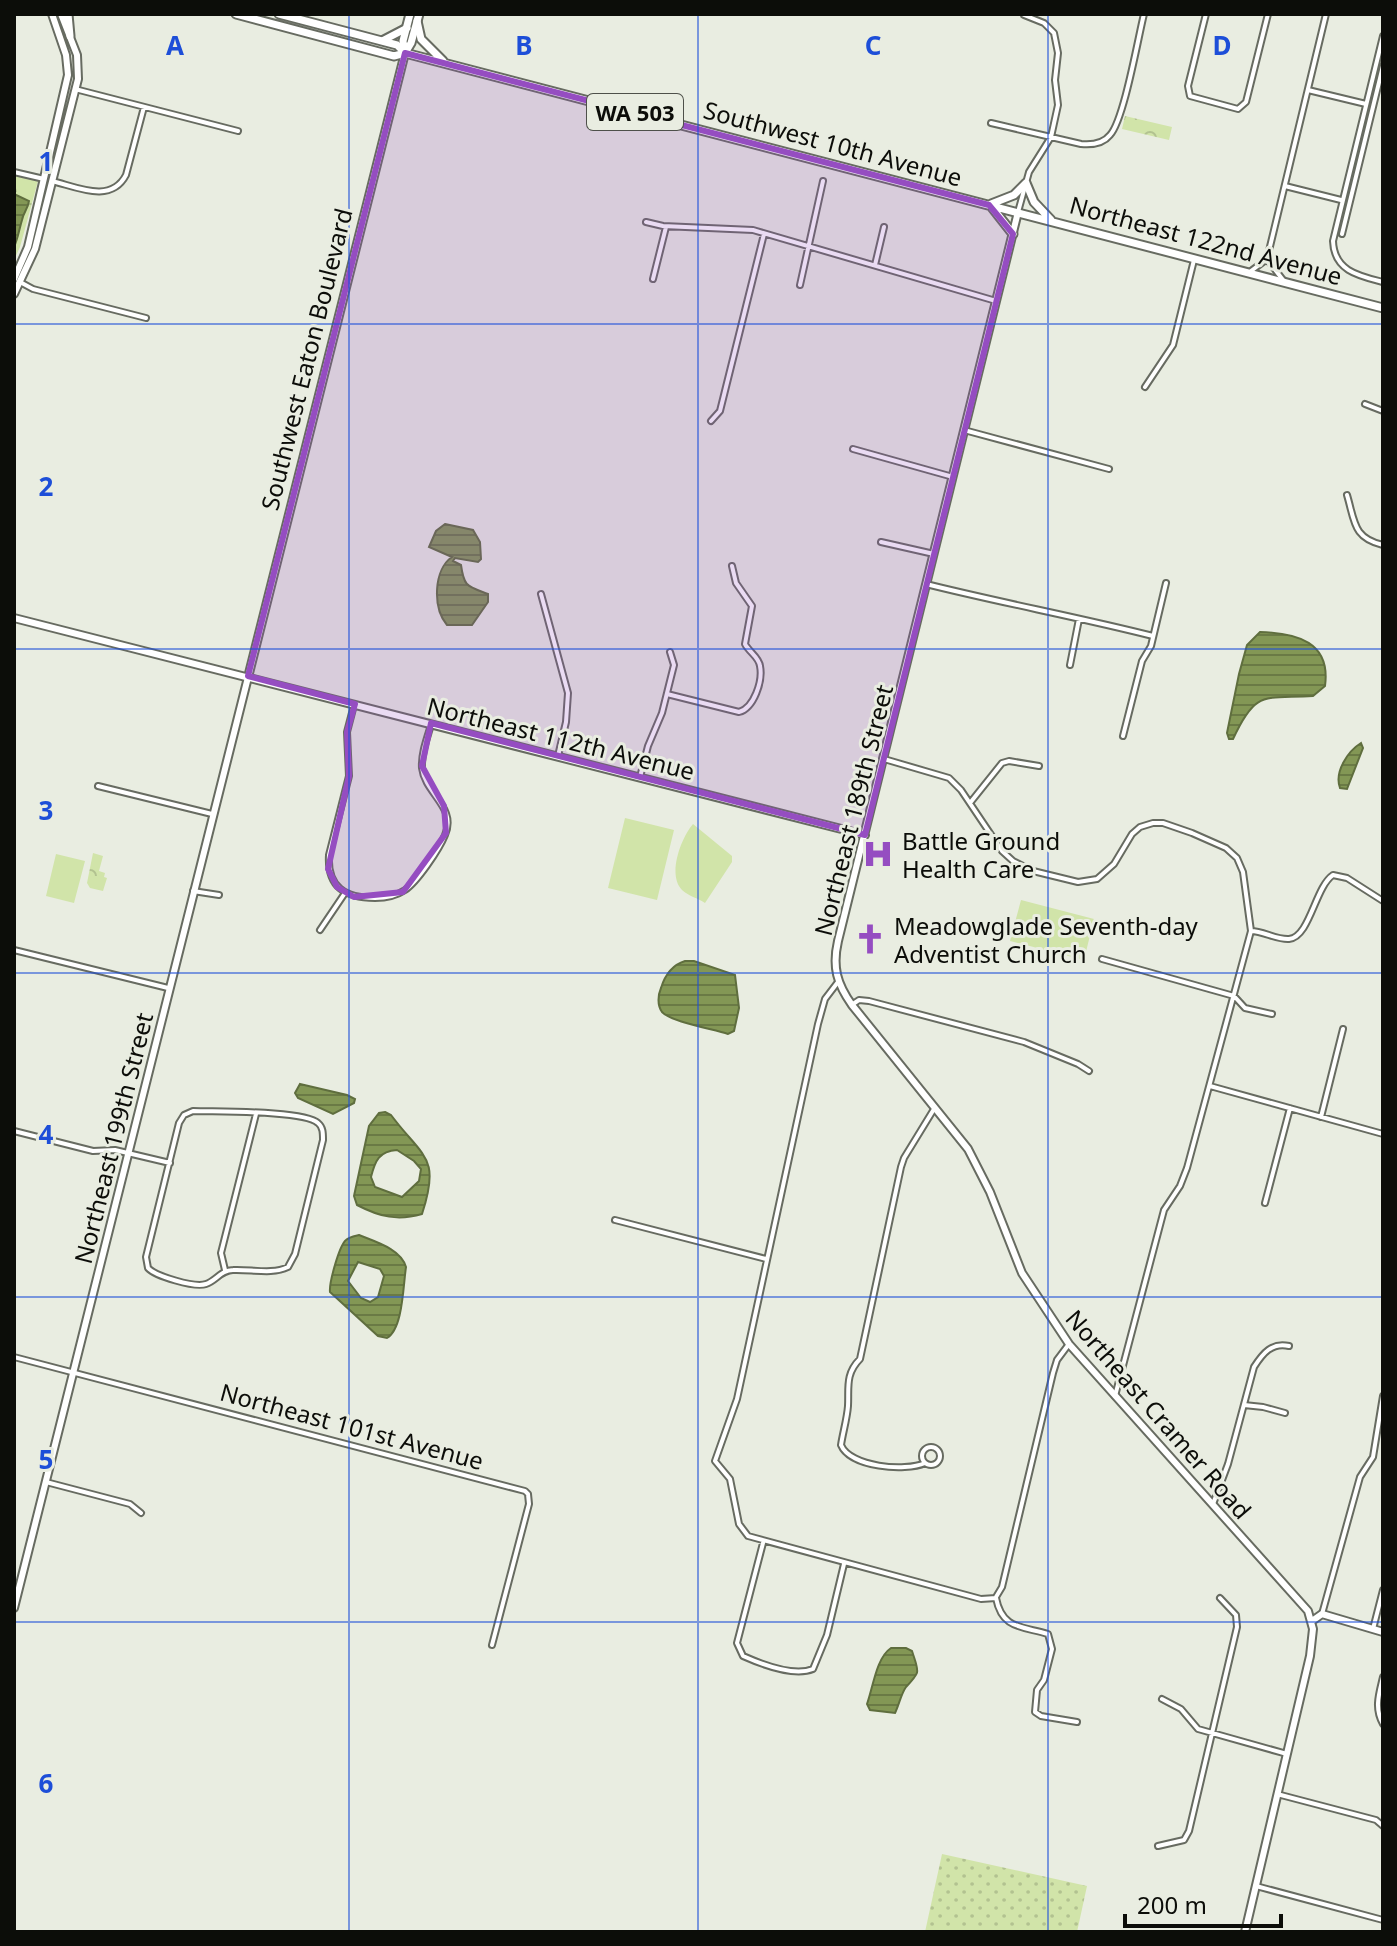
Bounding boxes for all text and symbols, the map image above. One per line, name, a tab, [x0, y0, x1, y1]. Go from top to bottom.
text: A	[166, 27, 184, 63]
text: B	[515, 27, 533, 63]
text: C	[865, 27, 881, 63]
text: D	[1212, 27, 1232, 63]
street label: Southwest 10th Avenue	[700, 93, 966, 193]
road number: WA 503	[587, 94, 683, 130]
text: 1	[39, 143, 53, 179]
street label: Northeast 122nd Avenue	[1066, 188, 1346, 292]
street label: Southwest Eaton Boulevard	[252, 205, 360, 513]
text: 2	[39, 468, 54, 504]
street label: Northeast 189th Street	[806, 681, 900, 939]
street label: Northeast 112th Avenue	[424, 689, 698, 787]
text: 3	[39, 792, 53, 828]
place label: Battle Ground Health Care	[902, 824, 1060, 885]
hospital icon: Battle Ground Health Care	[861, 837, 895, 871]
place label: Meadowglade Seventh-day Adventist Church	[894, 909, 1199, 970]
church icon: Meadowglade Seventh-day Adventist Church	[853, 922, 887, 956]
street label: Northeast 199th Street	[66, 1009, 160, 1267]
text: 4	[39, 1116, 54, 1152]
street label: Northeast Cramer Road	[1059, 1302, 1259, 1526]
street label: Northeast 101st Avenue	[217, 1375, 487, 1477]
text: 5	[39, 1441, 53, 1477]
text: 6	[39, 1765, 54, 1801]
scale bar	[1125, 1878, 1281, 1928]
text: 200 m	[1137, 1888, 1207, 1921]

